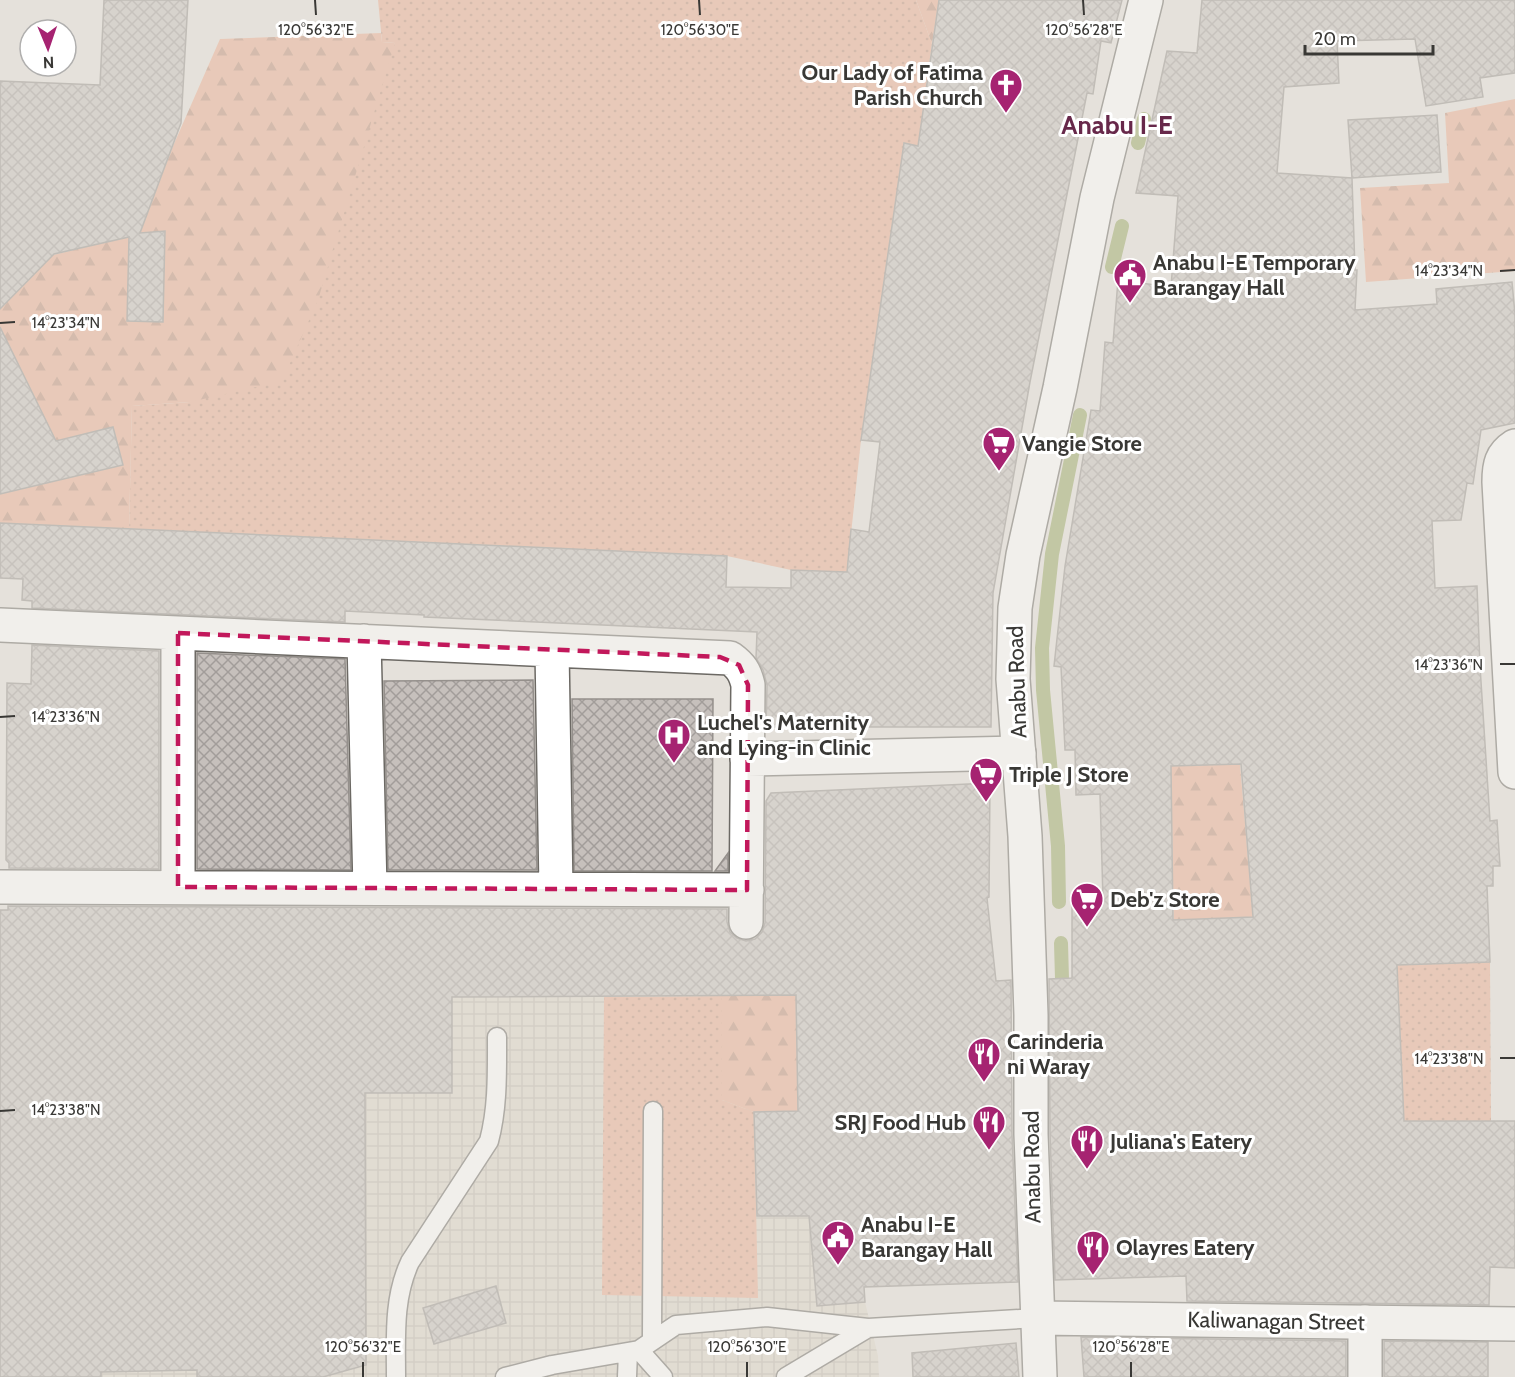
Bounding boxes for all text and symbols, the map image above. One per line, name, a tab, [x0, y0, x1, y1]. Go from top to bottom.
north arrow	[18, 18, 78, 78]
scale bar	[1305, 18, 1432, 56]
text: 120°56'32"E	[278, 21, 354, 39]
text: 120°56'30"E	[661, 21, 739, 39]
text: 120°56'28"E	[1046, 21, 1122, 39]
text: 20 m	[1314, 28, 1356, 50]
text: N	[43, 53, 54, 72]
place label: Our Lady of Fatima Parish Church	[802, 59, 983, 111]
church icon: Our Lady of Fatima Parish Church	[988, 67, 1024, 114]
district label: Anabu I-E	[1061, 109, 1173, 141]
place label: Anabu I-E Temporary Barangay Hall	[1153, 249, 1356, 301]
public building icon: Anabu I-E Temporary Barangay Hall	[1112, 257, 1148, 304]
text: 14°23'34"N	[1415, 262, 1483, 280]
text: 14°23'34"N	[32, 314, 100, 332]
supermarket icon: Vangie Store	[981, 425, 1017, 472]
place label: Vangie Store	[1022, 430, 1142, 457]
street label: Anabu Road	[1002, 625, 1032, 739]
text: 14°23'36"N	[1415, 656, 1483, 674]
text: 14°23'36"N	[32, 708, 100, 726]
place label: Luchel's Maternity and Lying-in Clinic	[697, 709, 871, 761]
hospital icon: Luchel's Maternity and Lying-in Clinic	[656, 717, 692, 764]
supermarket icon: Triple J Store	[968, 756, 1004, 803]
place label: Triple J Store	[1009, 761, 1129, 788]
supermarket icon: Deb'z Store	[1069, 881, 1105, 928]
place label: Deb'z Store	[1110, 886, 1220, 913]
place label: Carinderia ni Waray	[1007, 1028, 1103, 1080]
restaurant icon: Carinderia ni Waray	[966, 1036, 1002, 1083]
text: 14°23'38"N	[1415, 1050, 1483, 1068]
text: 14°23'38"N	[32, 1101, 100, 1119]
restaurant icon: SRJ Food Hub	[971, 1104, 1007, 1151]
place label: SRJ Food Hub	[834, 1109, 966, 1136]
street label: Anabu Road	[1018, 1110, 1046, 1224]
restaurant icon: Juliana's Eatery	[1069, 1123, 1105, 1170]
place label: Juliana's Eatery	[1109, 1128, 1252, 1155]
place label: Anabu I-E Barangay Hall	[861, 1211, 993, 1263]
public building icon: Anabu I-E Barangay Hall	[820, 1219, 856, 1266]
restaurant icon: Olayres Eatery	[1075, 1229, 1111, 1276]
place label: Olayres Eatery	[1116, 1234, 1255, 1261]
street label: Kaliwanagan Street	[1187, 1306, 1366, 1336]
text: 120°56'32"E	[325, 1338, 401, 1356]
text: 120°56'30"E	[708, 1338, 786, 1356]
text: 120°56'28"E	[1093, 1338, 1169, 1356]

